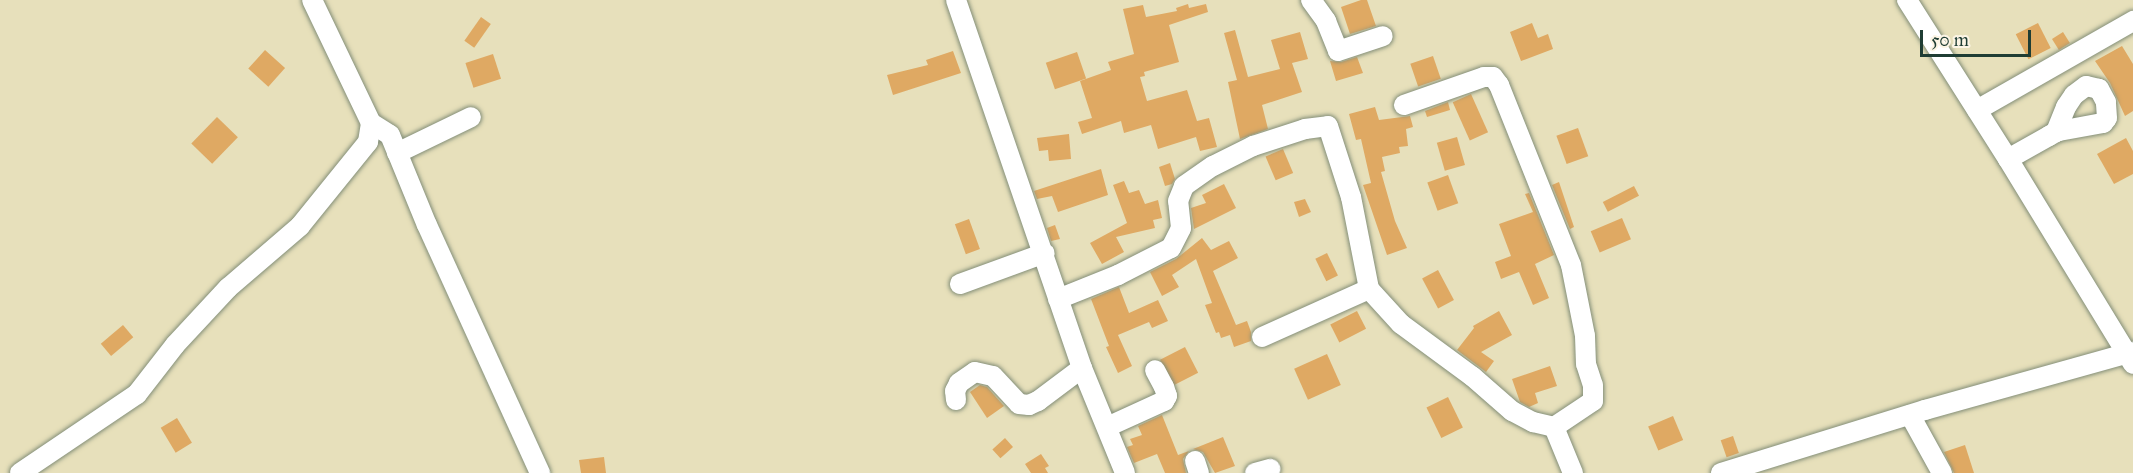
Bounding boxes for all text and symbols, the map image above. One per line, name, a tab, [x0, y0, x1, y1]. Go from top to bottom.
scale bar	[1923, 18, 2034, 56]
text: 50 m	[1931, 29, 1969, 51]

